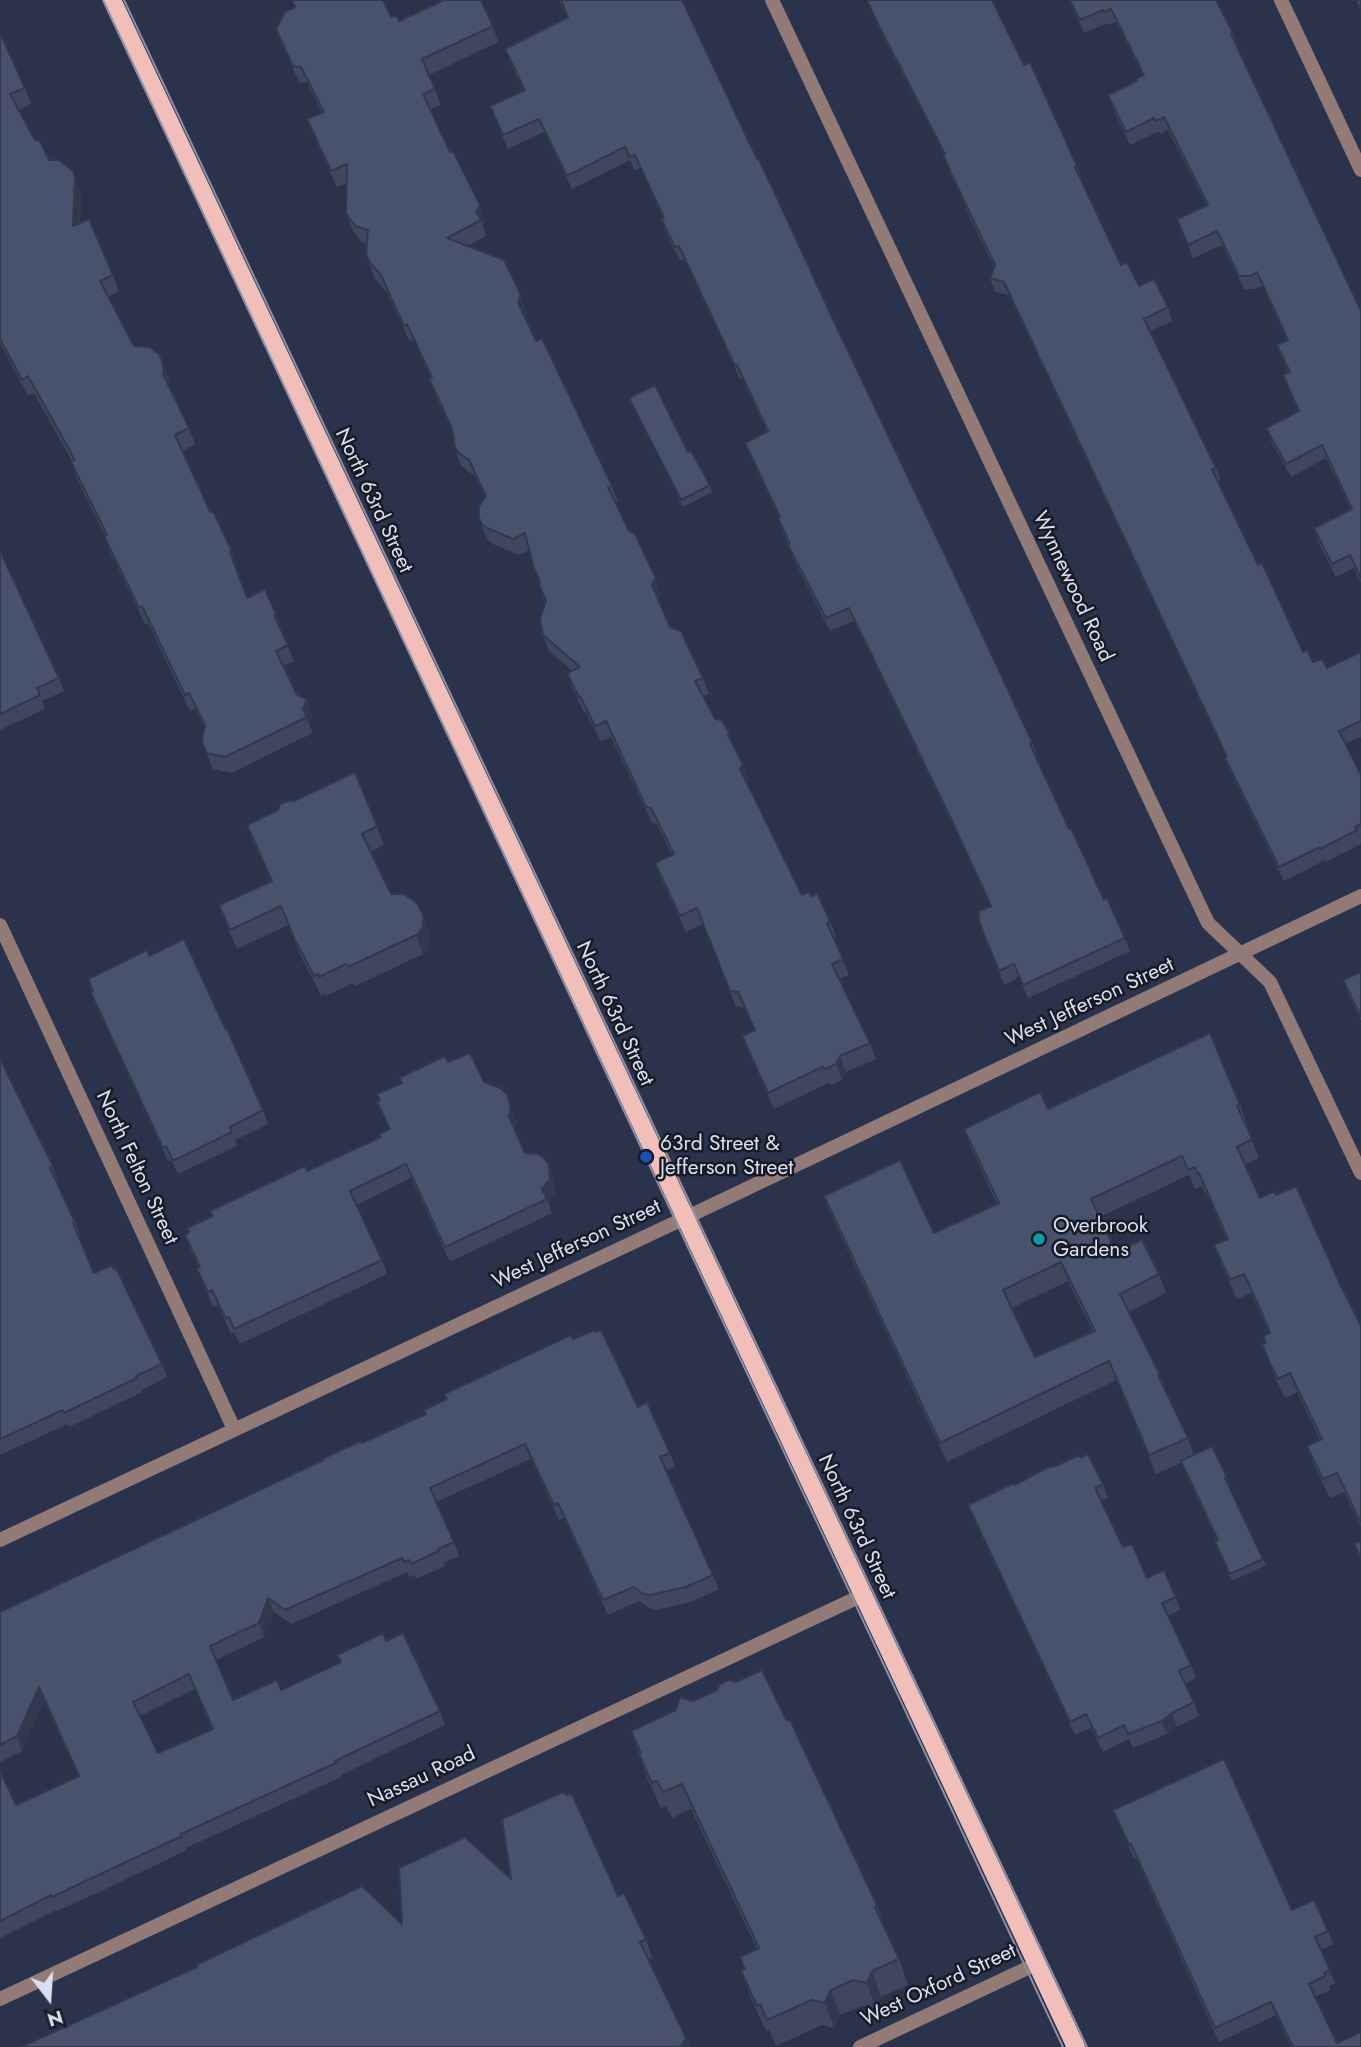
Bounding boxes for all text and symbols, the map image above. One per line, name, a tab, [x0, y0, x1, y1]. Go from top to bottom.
street label: North 63rd Street	[329, 425, 417, 577]
street label: Wynnewood Road	[1026, 508, 1118, 666]
street label: North 63rd Street	[570, 938, 658, 1090]
street label: West Jefferson Street	[1002, 953, 1178, 1053]
street label: North Felton Street	[89, 1087, 183, 1249]
place label: 63rd Street & Jefferson Street	[660, 1132, 793, 1182]
marker: 63rd Street & Jefferson Street	[638, 1149, 654, 1165]
street label: West Jefferson Street	[489, 1195, 665, 1295]
place label: Overbrook Gardens	[1053, 1214, 1148, 1264]
marker: Overbrook Gardens	[1031, 1231, 1047, 1247]
street label: North 63rd Street	[812, 1451, 900, 1603]
street label: Nassau Road	[364, 1742, 480, 1814]
street label: West Oxford Street	[857, 1939, 1021, 2033]
north arrow	[14, 1963, 84, 2033]
text: N	[44, 2003, 66, 2034]

